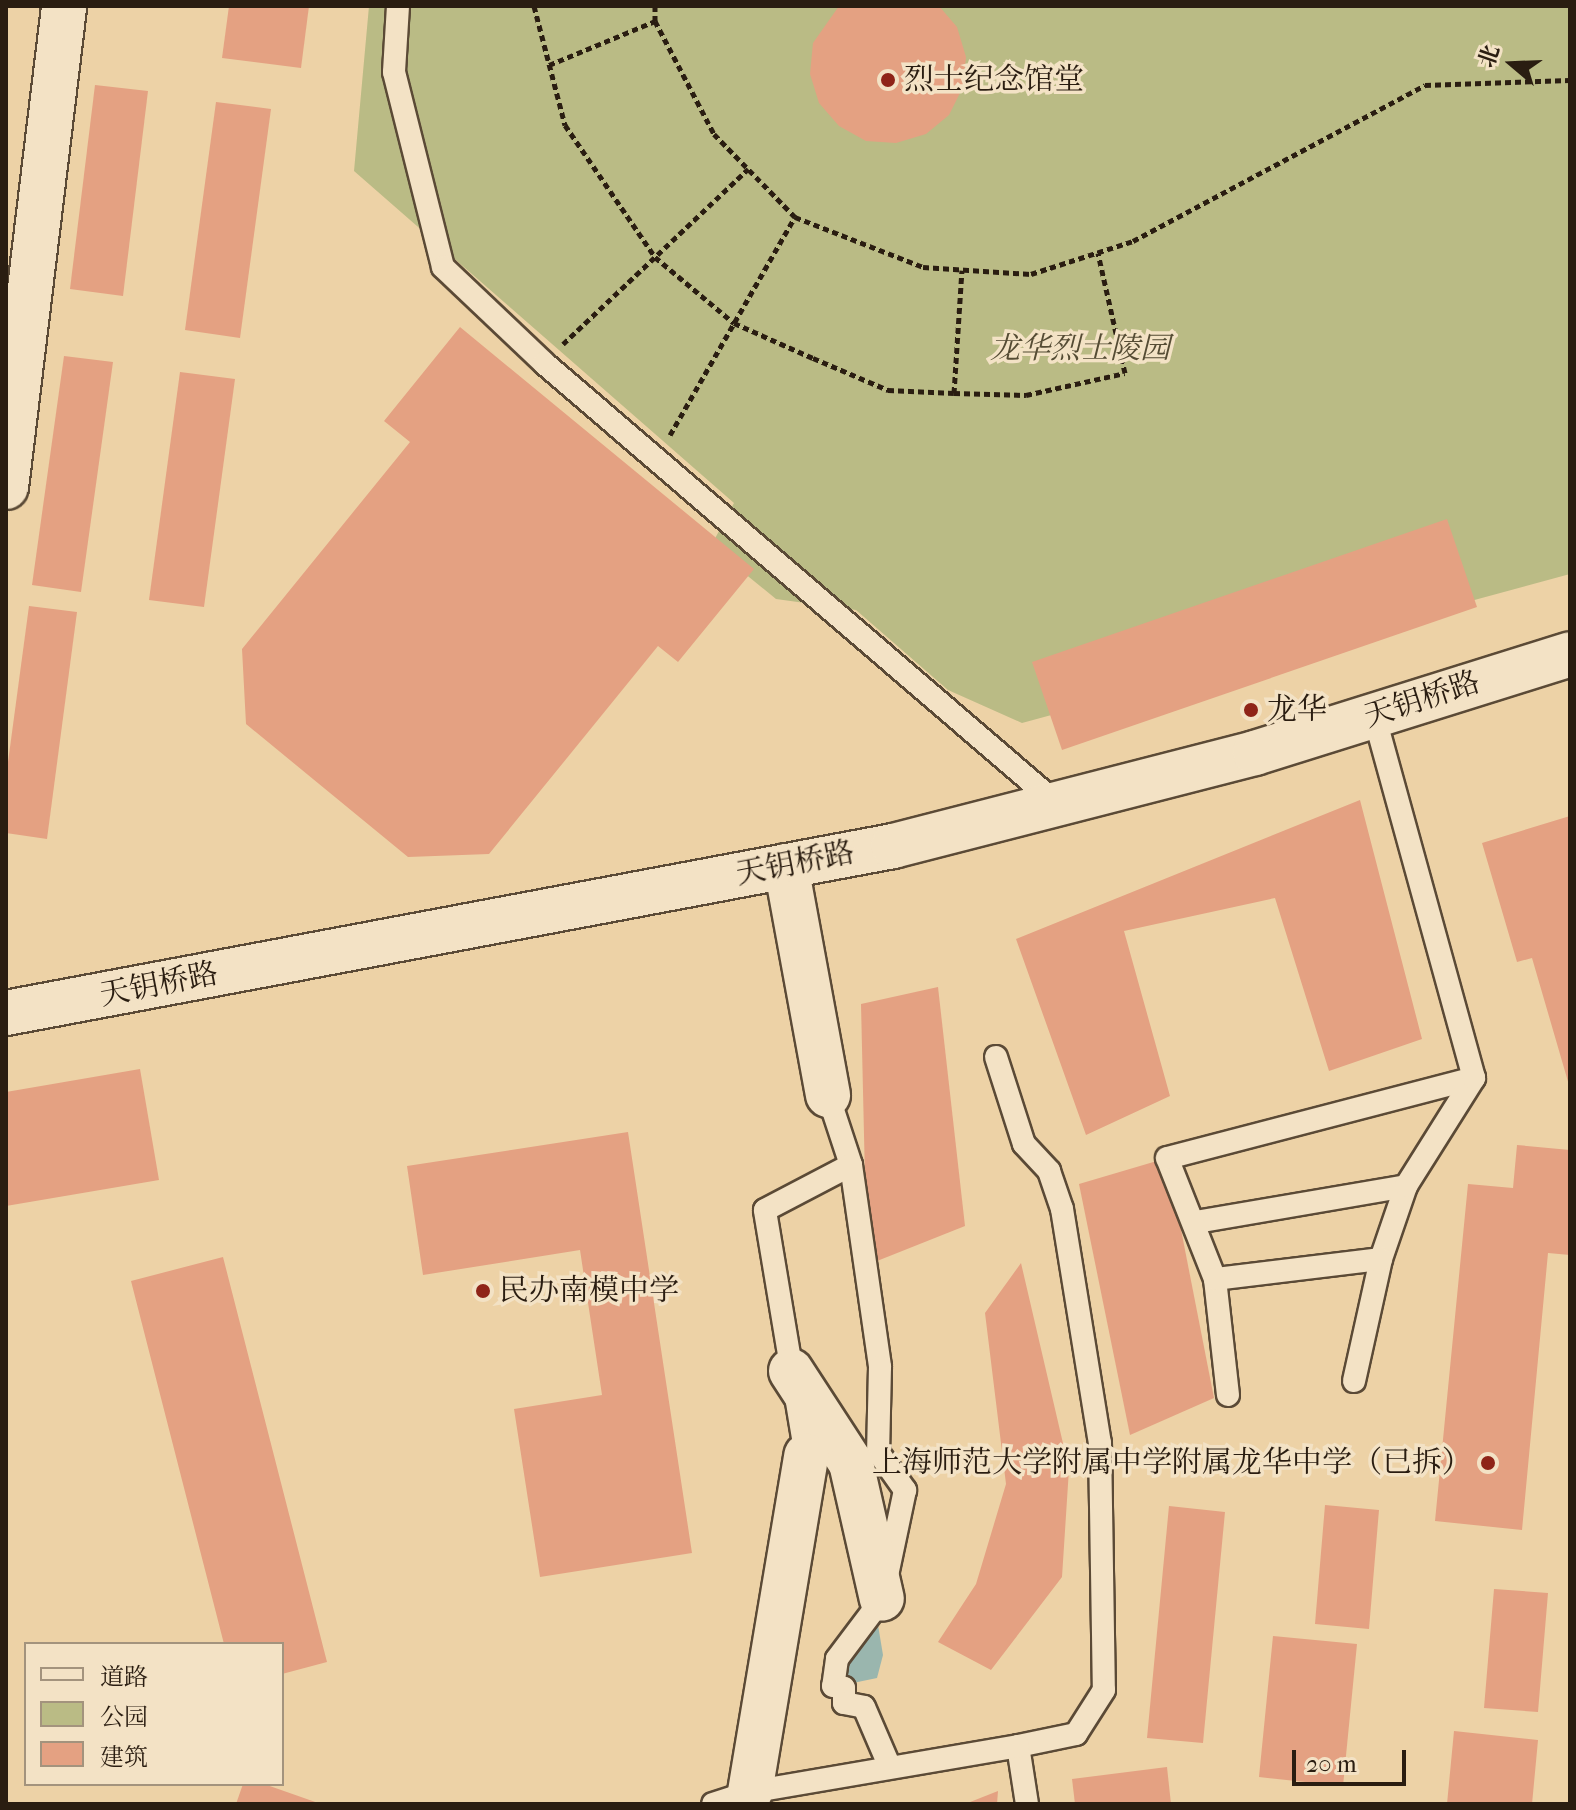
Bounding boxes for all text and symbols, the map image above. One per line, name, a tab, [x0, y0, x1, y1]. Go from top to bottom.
north arrow	[1472, 24, 1552, 104]
text: 北	[1473, 42, 1505, 71]
place label: 烈士纪念馆堂	[904, 62, 1084, 98]
marker: 烈士纪念馆堂	[879, 71, 897, 89]
park label: 龙华烈士陵园	[990, 331, 1170, 367]
street label: 天钥桥路	[1359, 664, 1485, 736]
place label: 龙华	[1267, 692, 1327, 728]
marker: 龙华	[1242, 701, 1260, 719]
street label: 天钥桥路	[733, 835, 857, 893]
street label: 天钥桥路	[97, 956, 221, 1014]
place label: 民办南模中学	[499, 1273, 679, 1309]
marker: 民办南模中学	[474, 1282, 492, 1300]
place label: 上海师范大学附属中学附属龙华中学（已拆）	[872, 1445, 1472, 1481]
marker: 上海师范大学附属中学附属龙华中学（已拆）	[1479, 1454, 1497, 1472]
legend	[24, 1642, 284, 1786]
text: 道路	[100, 1663, 148, 1691]
text: 公园	[100, 1703, 148, 1731]
scale bar	[1296, 1734, 1410, 1784]
text: 建筑	[100, 1743, 148, 1771]
text: 20 m	[1306, 1750, 1357, 1778]

